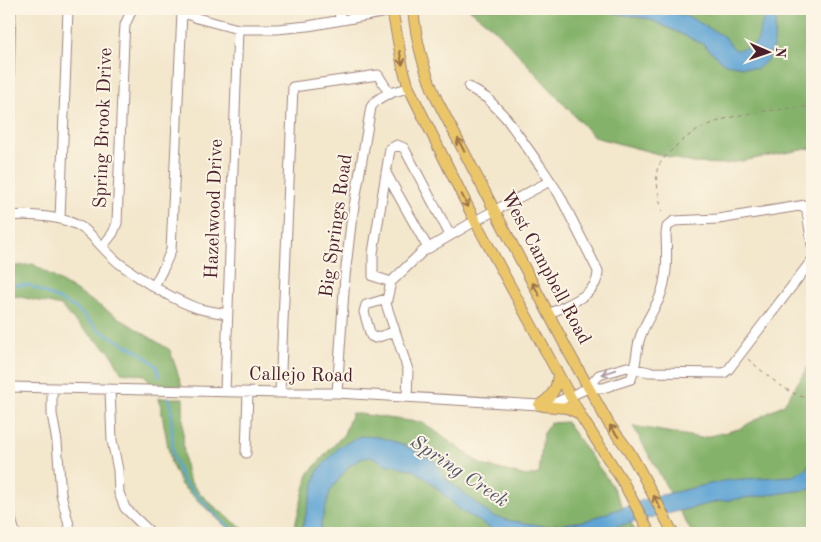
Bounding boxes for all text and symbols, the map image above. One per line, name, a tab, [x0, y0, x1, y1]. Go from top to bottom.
north arrow	[744, 28, 794, 78]
street label: Spring Brook Drive	[92, 47, 116, 209]
text: N	[773, 47, 787, 58]
one-way arrow	[397, 50, 406, 66]
one-way arrow	[456, 137, 466, 152]
street label: Hazelwood Drive	[203, 139, 227, 279]
street label: Big Springs Road	[318, 153, 356, 299]
street label: West Campbell Road	[497, 188, 594, 348]
one-way arrow	[461, 193, 471, 208]
one-way arrow	[531, 282, 540, 297]
street label: Callejo Road	[249, 366, 353, 386]
one-way arrow	[601, 367, 617, 377]
one-way arrow	[609, 424, 619, 438]
water label: Spring Creek	[406, 432, 512, 512]
one-way arrow	[652, 495, 662, 510]

